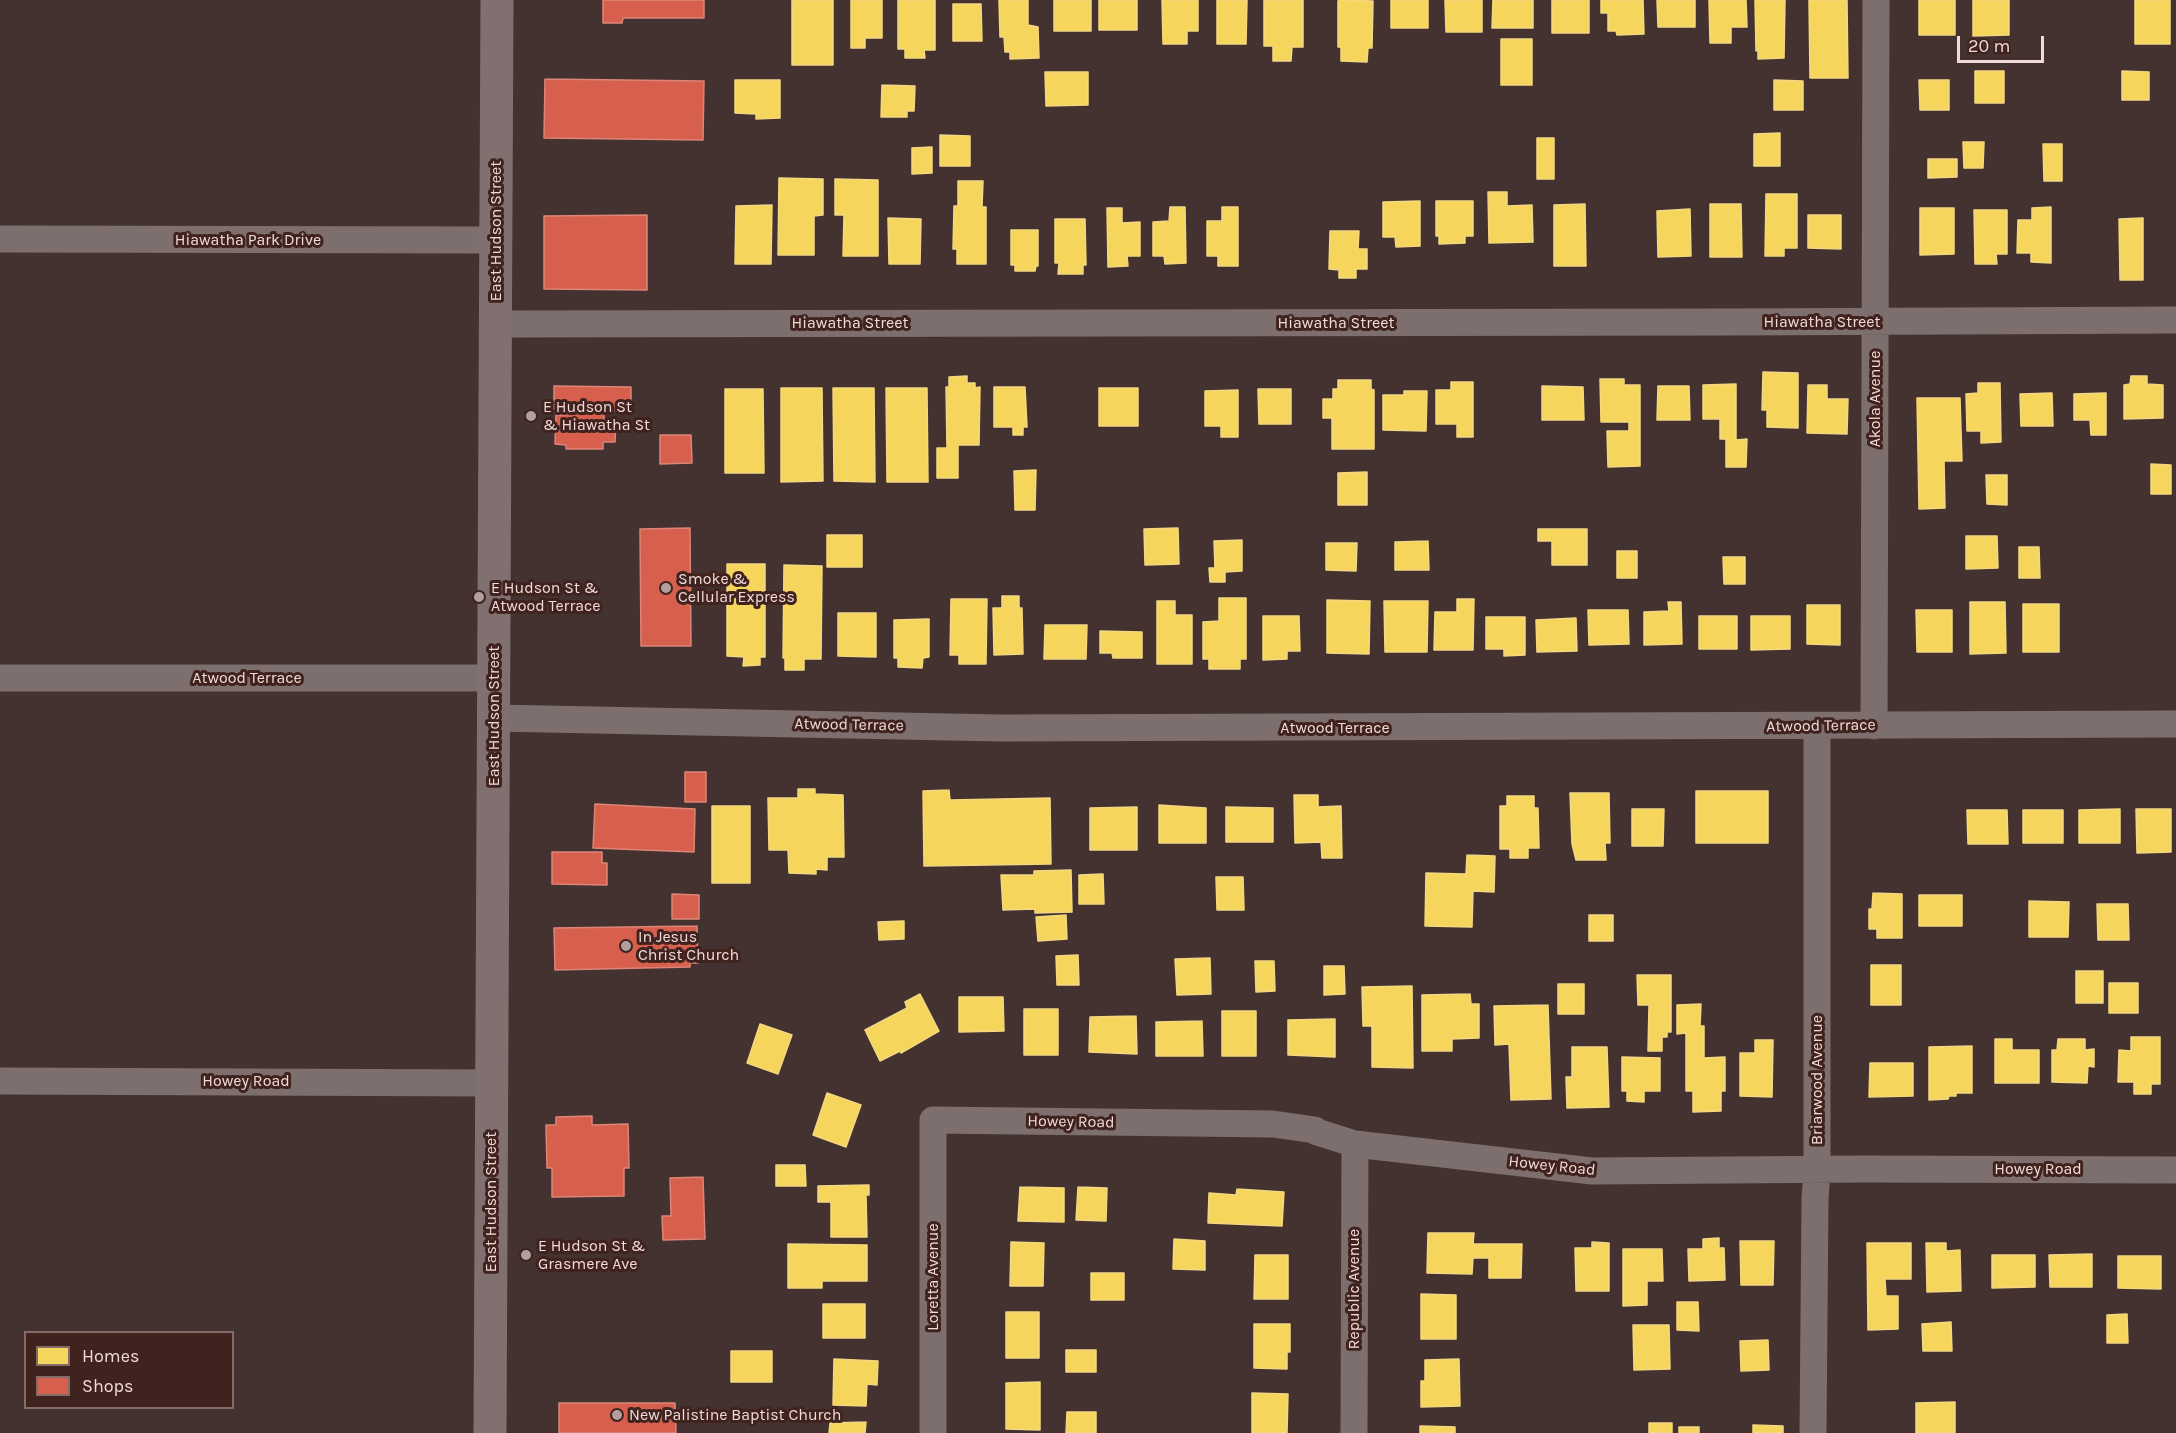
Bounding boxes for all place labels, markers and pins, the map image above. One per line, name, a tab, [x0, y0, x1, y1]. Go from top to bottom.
place label: E Hudson St & Hiawatha St	[543, 397, 650, 435]
marker: E Hudson St & Hiawatha St	[524, 409, 538, 423]
place label: Smoke & Cellular Express	[678, 569, 795, 607]
place label: E Hudson St & Atwood Terrace	[491, 578, 600, 616]
marker: Smoke & Cellular Express	[659, 581, 673, 595]
marker: E Hudson St & Atwood Terrace	[472, 590, 486, 604]
place label: In Jesus Christ Church	[638, 927, 739, 965]
marker: In Jesus Christ Church	[619, 939, 633, 953]
place label: E Hudson St & Grasmere Ave	[538, 1236, 645, 1274]
marker: E Hudson St & Grasmere Ave	[519, 1248, 533, 1262]
place label: New Palistine Baptist Church	[629, 1405, 841, 1425]
marker: New Palistine Baptist Church	[610, 1408, 624, 1422]

